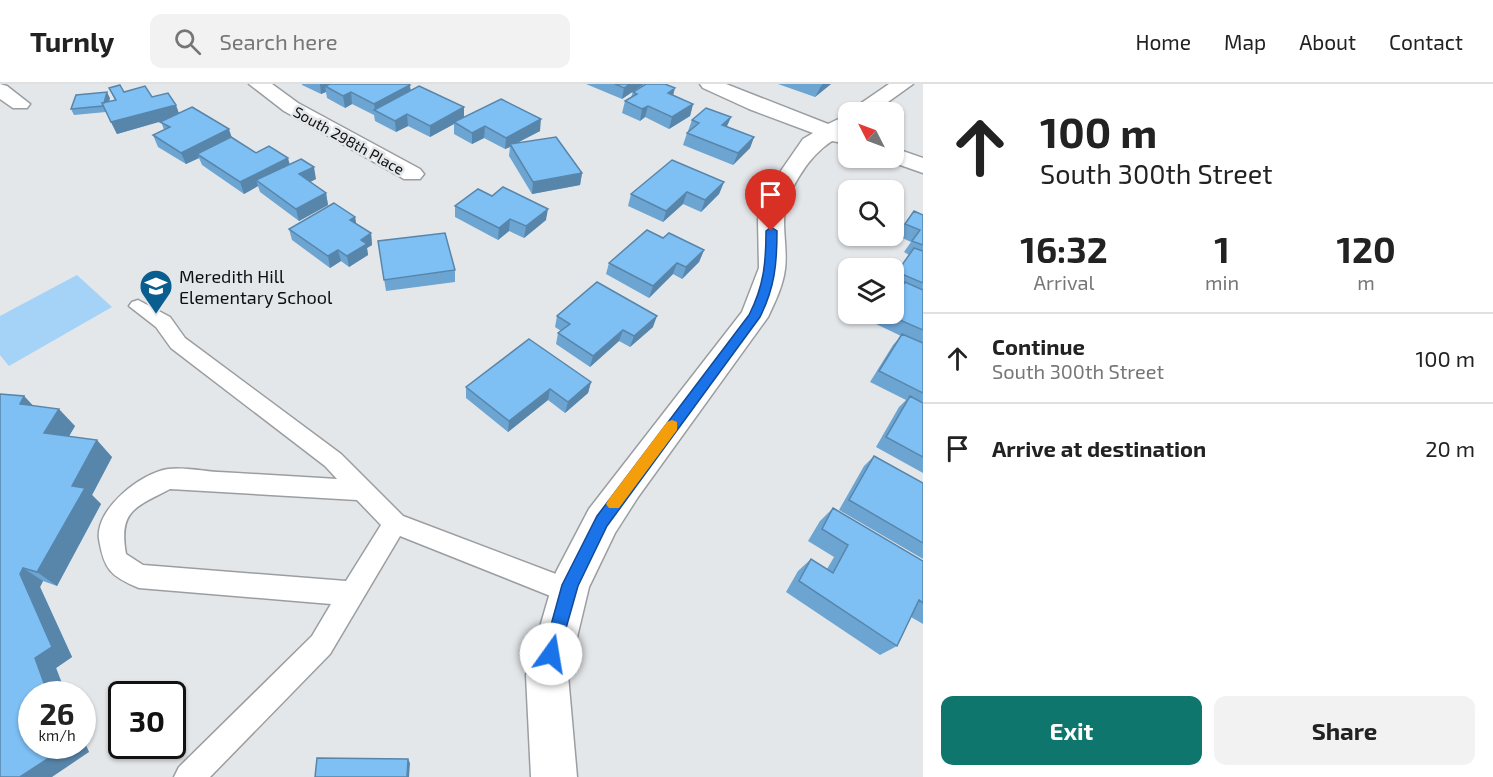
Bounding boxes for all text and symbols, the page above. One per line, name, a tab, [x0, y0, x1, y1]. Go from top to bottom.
search box	[150, 14, 570, 68]
text: Turnly	[30, 24, 114, 58]
icon: search	[171, 25, 204, 58]
text: Search here	[219, 28, 338, 54]
text: Home	[1135, 29, 1191, 54]
text: Map	[1224, 29, 1266, 54]
text: About	[1299, 29, 1356, 54]
text: Contact	[1389, 29, 1463, 54]
street label: South 298th Place	[290, 102, 408, 178]
north arrow	[838, 102, 904, 168]
map controls	[838, 102, 904, 324]
text: 100 m	[1040, 106, 1157, 156]
icon: ahead	[941, 108, 1019, 186]
text: South 300th Street	[1040, 157, 1272, 189]
pin	[745, 169, 796, 231]
icon: arrive	[754, 178, 787, 211]
button: search	[838, 180, 904, 246]
text: 16:32	[1020, 227, 1108, 270]
text: 1	[1214, 227, 1230, 270]
text: 120	[1336, 227, 1396, 270]
button: layers	[838, 258, 904, 324]
place label: Meredith Hill Elementary School	[179, 265, 333, 308]
school or university icon: Meredith Hill Elementary School	[138, 268, 174, 315]
text: Arrival	[1034, 270, 1094, 294]
text: min	[1205, 270, 1239, 294]
text: m	[1357, 270, 1375, 294]
text: Continue	[992, 333, 1085, 359]
icon: ahead	[941, 342, 974, 375]
text: 100 m	[1416, 345, 1475, 371]
text: South 300th Street	[992, 359, 1164, 383]
icon: arrive	[941, 432, 974, 465]
text: Arrive at destination	[992, 435, 1206, 461]
text: 20 m	[1425, 435, 1475, 461]
position arrow	[519, 622, 583, 686]
speed limit sign: 30	[108, 681, 186, 759]
text: 26	[39, 695, 75, 731]
button: Exit	[941, 696, 1202, 765]
button: Share	[1214, 696, 1475, 765]
text: km/h	[38, 726, 76, 744]

